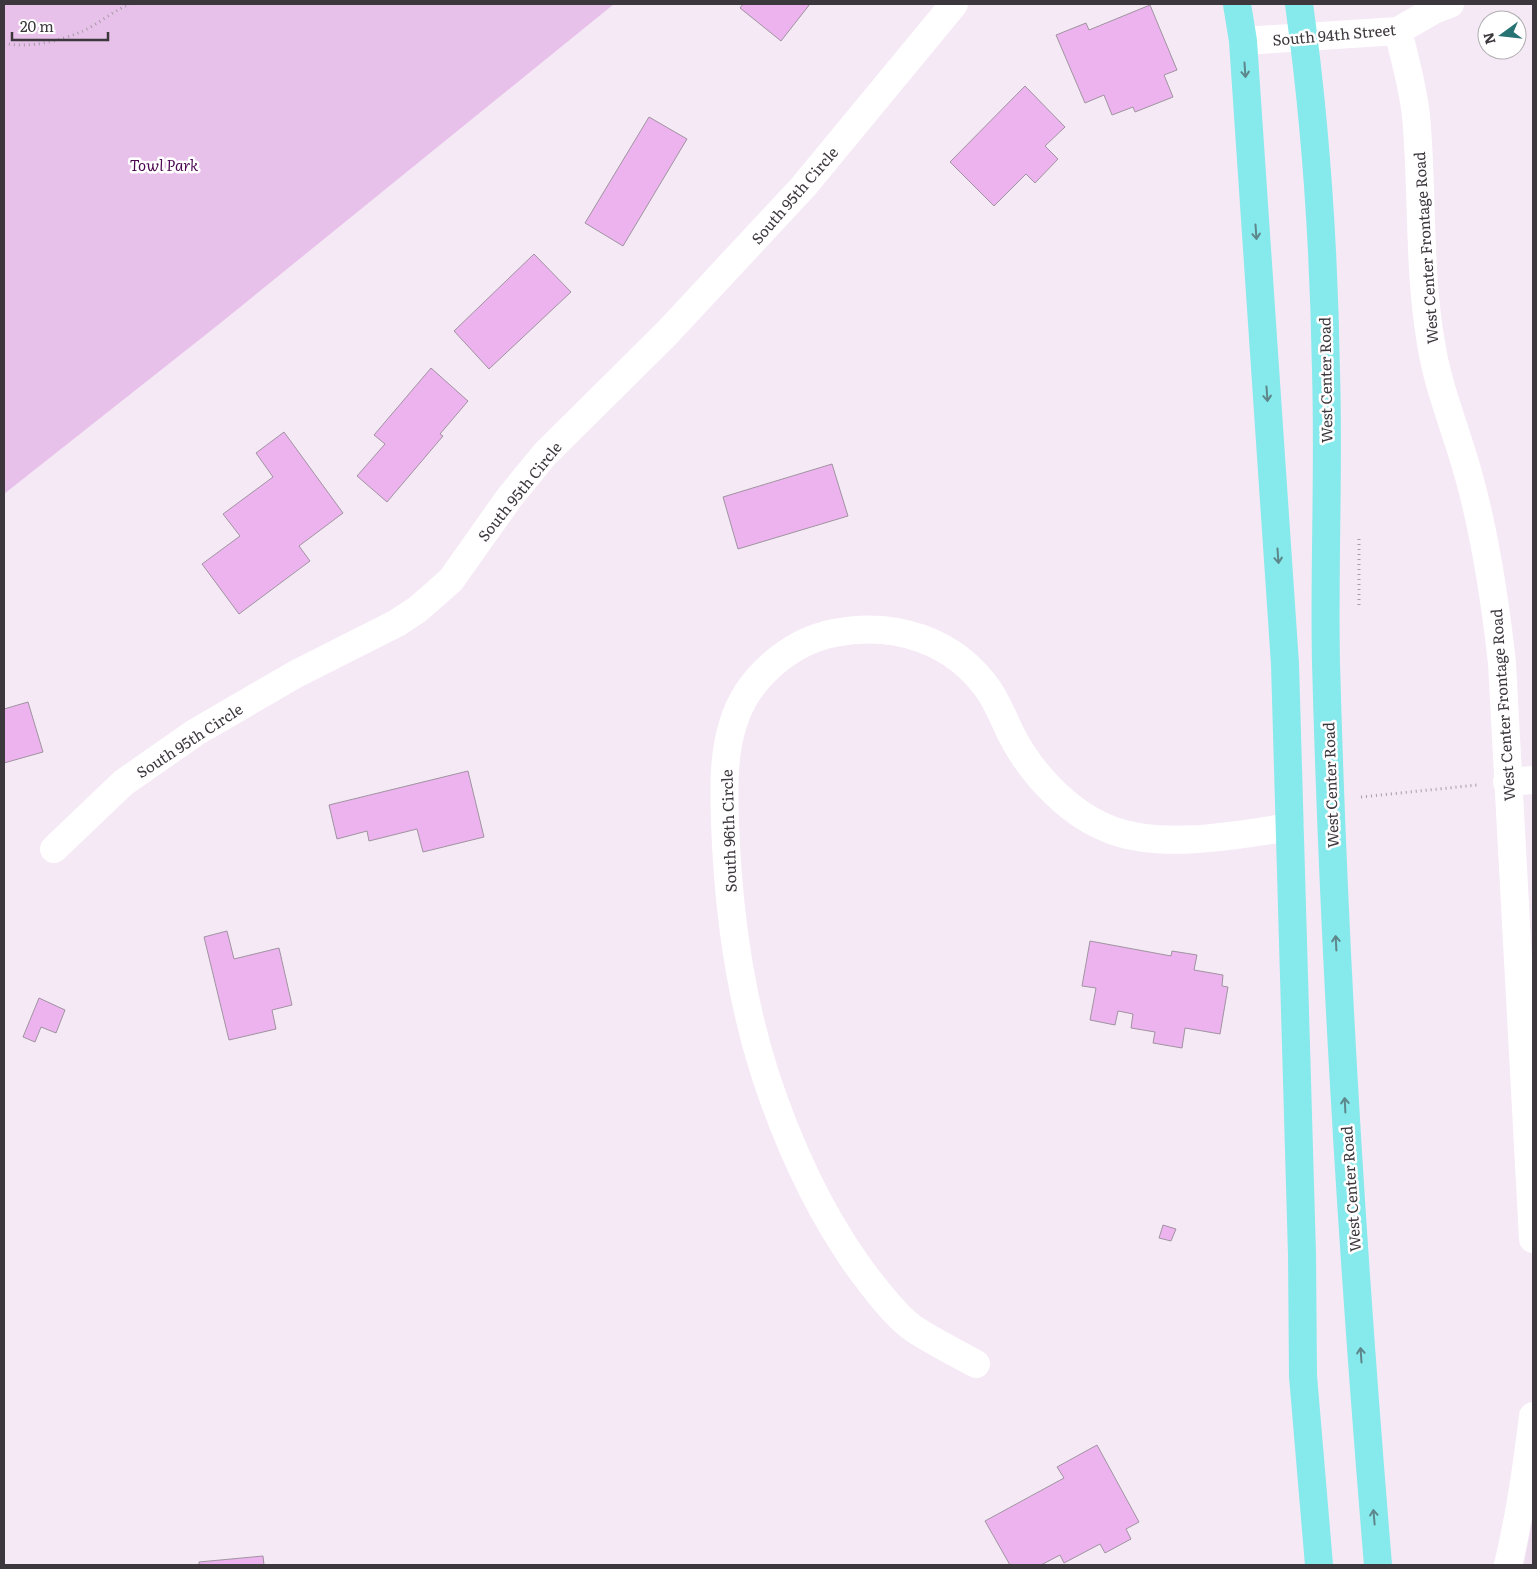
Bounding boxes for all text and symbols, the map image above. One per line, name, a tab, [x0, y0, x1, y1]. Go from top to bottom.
scale bar	[12, 10, 109, 42]
north arrow	[1477, 10, 1527, 60]
text: 20 m	[20, 14, 54, 37]
street label: South 94th Street	[1271, 17, 1397, 51]
text: N	[1477, 30, 1500, 47]
one-way arrow	[1240, 61, 1249, 77]
street label: South 95th Circle	[745, 141, 843, 249]
street label: West Center Frontage Road	[1407, 151, 1443, 345]
park label: Towl Park	[130, 153, 199, 176]
one-way arrow	[1251, 223, 1260, 239]
street label: West Center Road	[1312, 317, 1338, 443]
one-way arrow	[1262, 385, 1271, 401]
street label: South 95th Circle	[471, 436, 567, 546]
one-way arrow	[1273, 548, 1282, 564]
street label: West Center Frontage Road	[1484, 608, 1520, 802]
street label: South 95th Circle	[131, 697, 247, 783]
street label: West Center Road	[1316, 722, 1344, 848]
street label: South 96th Circle	[714, 769, 742, 893]
one-way arrow	[1331, 935, 1340, 951]
one-way arrow	[1340, 1097, 1349, 1113]
street label: West Center Road	[1334, 1125, 1366, 1253]
one-way arrow	[1356, 1347, 1366, 1363]
one-way arrow	[1369, 1509, 1379, 1525]

